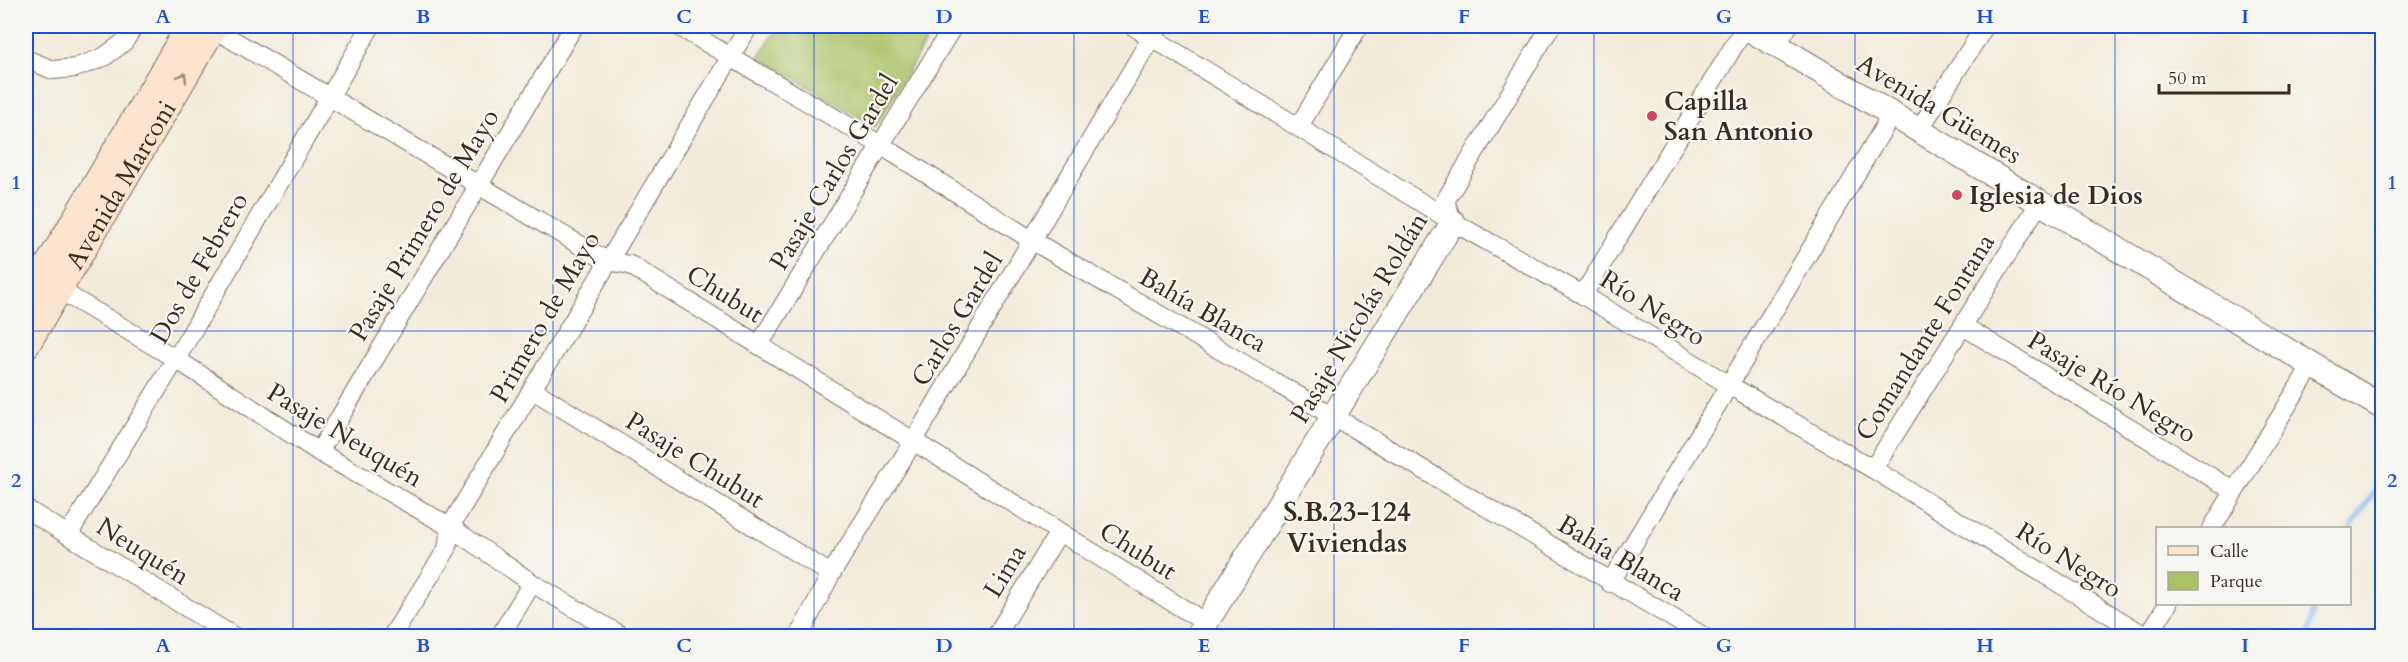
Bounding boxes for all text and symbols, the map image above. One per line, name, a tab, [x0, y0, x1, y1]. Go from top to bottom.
text: A	[155, 3, 171, 30]
text: B	[416, 3, 430, 30]
text: C	[676, 3, 692, 30]
text: D	[935, 3, 953, 30]
text: E	[1198, 3, 1210, 30]
text: F	[1458, 3, 1470, 30]
text: G	[1716, 3, 1732, 30]
text: H	[1976, 3, 1994, 30]
text: I	[2241, 3, 2249, 30]
street label: Avenida Güemes	[1850, 46, 2028, 172]
scale bar	[2159, 57, 2290, 95]
text: 50 m	[2168, 66, 2207, 91]
street label: Pasaje Carlos Gardel	[762, 67, 907, 277]
one-way arrow	[176, 73, 188, 83]
place label: Capilla San Antonio	[1664, 84, 1813, 149]
street label: Avenida Marconi	[57, 94, 184, 276]
street label: Pasaje Primero de Mayo	[341, 102, 507, 348]
marker: Capilla San Antonio	[1645, 109, 1659, 123]
text: 1	[11, 169, 21, 196]
text: 1	[2387, 169, 2397, 196]
place label: Iglesia de Dios	[1969, 178, 2143, 213]
street label: Dos de Febrero	[142, 186, 256, 350]
marker: Iglesia de Dios	[1950, 188, 1964, 202]
street label: Pasaje Nicolás Roldán	[1282, 206, 1436, 430]
street label: Primero de Mayo	[482, 225, 608, 409]
street label: Comandante Fontana	[1847, 227, 2003, 447]
street label: Carlos Gardel	[903, 245, 1011, 393]
street label: Chubut	[680, 257, 770, 331]
street label: Bahía Blanca	[1133, 259, 1273, 361]
street label: Río Negro	[1593, 262, 1713, 354]
street label: Pasaje Río Negro	[2021, 323, 2203, 451]
street label: Pasaje Neuquén	[261, 375, 429, 495]
street label: Pasaje Chubut	[619, 403, 771, 517]
text: 2	[11, 467, 21, 494]
text: 2	[2387, 467, 2397, 494]
district label: S.B.23-124 Viviendas	[1283, 494, 1411, 562]
street label: Bahía Blanca	[1551, 506, 1691, 610]
street label: Neuquén	[90, 509, 196, 593]
street label: Chubut	[1093, 514, 1183, 588]
street label: Río Negro	[2009, 514, 2129, 606]
legend	[2156, 527, 2351, 605]
street label: Lima	[976, 538, 1034, 604]
text: Calle	[2210, 539, 2249, 564]
text: Parque	[2210, 569, 2263, 594]
text: A	[155, 632, 171, 659]
text: B	[416, 632, 430, 659]
text: C	[676, 632, 692, 659]
text: D	[935, 632, 953, 659]
text: E	[1198, 632, 1210, 659]
text: F	[1458, 632, 1470, 659]
text: G	[1716, 632, 1732, 659]
text: H	[1976, 632, 1994, 659]
text: I	[2241, 632, 2249, 659]

